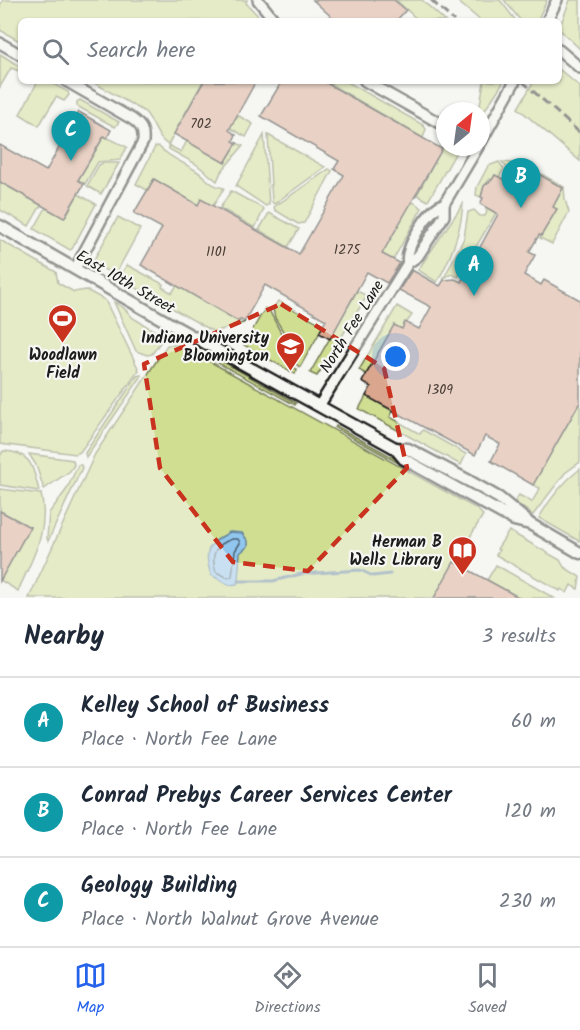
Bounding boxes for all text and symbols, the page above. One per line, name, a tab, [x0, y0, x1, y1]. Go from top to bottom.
search box	[18, 18, 562, 84]
text: Search here	[87, 34, 195, 69]
icon: search	[39, 35, 72, 68]
north arrow	[436, 102, 490, 156]
pin: C	[52, 112, 90, 161]
house number: 702	[190, 113, 212, 135]
pin: B	[502, 158, 540, 208]
house number: 1275	[334, 239, 362, 261]
house number: 1101	[206, 241, 226, 263]
street label: East 10th Street	[71, 244, 180, 321]
pin: A	[454, 246, 494, 296]
street label: North Fee Lane	[314, 275, 391, 378]
sports icon: Woodlawn Field	[47, 302, 79, 344]
place label: Indiana University Bloomington	[141, 326, 270, 369]
school or university icon: Indiana University Bloomington	[274, 330, 306, 372]
your location	[381, 342, 410, 371]
place label: Woodlawn Field	[29, 343, 97, 386]
house number: 1309	[427, 379, 453, 401]
place label: Herman B Wells Library	[349, 530, 443, 573]
library icon: Herman B Wells Library	[447, 534, 479, 576]
text: Nearby	[24, 616, 104, 658]
text: 3 results	[482, 621, 556, 653]
text: Kelley School of Business	[81, 689, 329, 724]
text: A	[37, 706, 50, 738]
text: 60 m	[511, 706, 556, 738]
text: Place · North Fee Lane	[81, 724, 277, 756]
text: Conrad Prebys Career Services Center	[81, 779, 452, 814]
text: B	[37, 796, 50, 828]
text: 120 m	[504, 796, 556, 828]
text: Place · North Fee Lane	[81, 814, 277, 846]
text: Geology Building	[81, 869, 238, 904]
text: C	[37, 886, 50, 918]
text: 230 m	[499, 886, 556, 918]
text: Place · North Walnut Grove Avenue	[81, 904, 379, 936]
tab: Map	[74, 959, 107, 1020]
tab: Directions	[254, 959, 321, 1020]
tab: Saved	[468, 959, 506, 1020]

